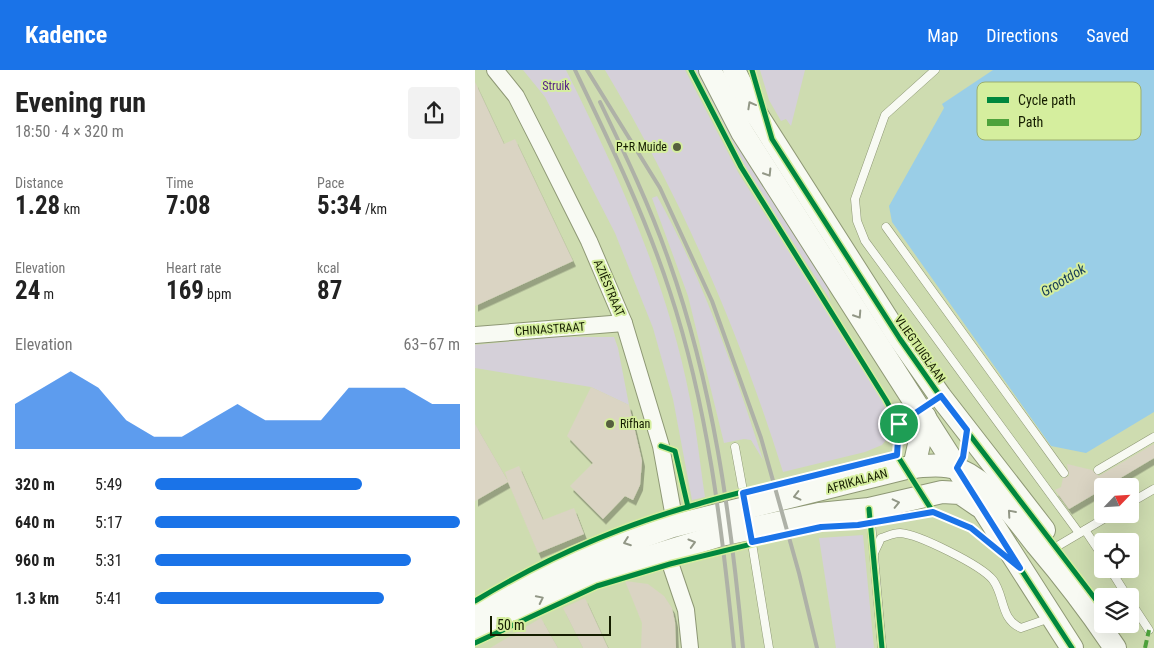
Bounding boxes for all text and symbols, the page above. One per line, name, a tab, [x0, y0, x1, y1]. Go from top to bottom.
text: Kadence	[25, 21, 107, 49]
text: Map	[927, 25, 958, 46]
text: Directions	[986, 25, 1058, 46]
text: Saved	[1086, 25, 1129, 46]
park label: Struik	[542, 79, 570, 93]
legend	[977, 82, 1141, 140]
text: Evening run	[15, 86, 146, 119]
button: share	[408, 87, 460, 139]
text: Cycle path	[1018, 92, 1076, 108]
one-way arrow	[748, 101, 758, 110]
text: Path	[1018, 114, 1043, 130]
text: 18:50 · 4 × 320 m	[15, 122, 124, 141]
place label: P+R Muide	[616, 140, 667, 154]
marker: P+R Muide	[671, 141, 683, 153]
one-way arrow	[762, 168, 771, 177]
text: Distance	[15, 175, 63, 191]
text: Time	[166, 175, 194, 191]
text: Pace	[317, 175, 344, 191]
text: 1.28	[15, 191, 60, 220]
text: 7:08	[166, 191, 211, 220]
text: 5:34	[317, 191, 362, 220]
text: km	[60, 201, 80, 217]
text: /km	[362, 201, 387, 217]
street label: AZIËSTRAAT	[591, 257, 628, 319]
text: Elevation	[15, 260, 65, 276]
text: Heart rate	[166, 260, 221, 276]
text: kcal	[317, 260, 340, 276]
water label: Grootdok	[1038, 260, 1089, 300]
text: 24	[15, 276, 40, 305]
text: 169	[166, 276, 204, 305]
text: 87	[317, 276, 342, 305]
text: m	[40, 286, 54, 302]
text: bpm	[204, 286, 231, 302]
one-way arrow	[852, 309, 862, 318]
street label: VLIEGTUIGLAAN	[892, 313, 948, 385]
street label: CHINASTRAAT	[515, 320, 585, 338]
text: Elevation	[15, 335, 73, 354]
text: 63–67 m	[404, 335, 460, 354]
pin	[878, 403, 920, 445]
icon: arrive	[885, 410, 913, 438]
place label: Rifhan	[620, 417, 650, 431]
marker: Rifhan	[604, 418, 616, 430]
street label: AFRIKALAAN	[825, 466, 889, 496]
text: 320 m	[15, 475, 55, 494]
text: 5:49	[95, 475, 122, 494]
north arrow	[1094, 478, 1139, 522]
map controls	[1094, 478, 1139, 633]
one-way arrow	[792, 490, 801, 501]
one-way arrow	[892, 498, 901, 509]
one-way arrow	[1007, 509, 1016, 518]
text: 640 m	[15, 513, 55, 532]
text: 5:17	[95, 513, 122, 532]
button: locate	[1094, 533, 1139, 578]
one-way arrow	[623, 536, 632, 546]
one-way arrow	[687, 539, 695, 549]
text: 960 m	[15, 551, 55, 570]
text: 5:31	[95, 551, 122, 570]
button: layers	[1094, 588, 1139, 633]
text: 1.3 km	[15, 589, 59, 608]
text: 5:41	[95, 589, 122, 608]
one-way arrow	[534, 595, 543, 605]
scale bar	[490, 613, 611, 636]
text: 50 m	[497, 617, 525, 633]

